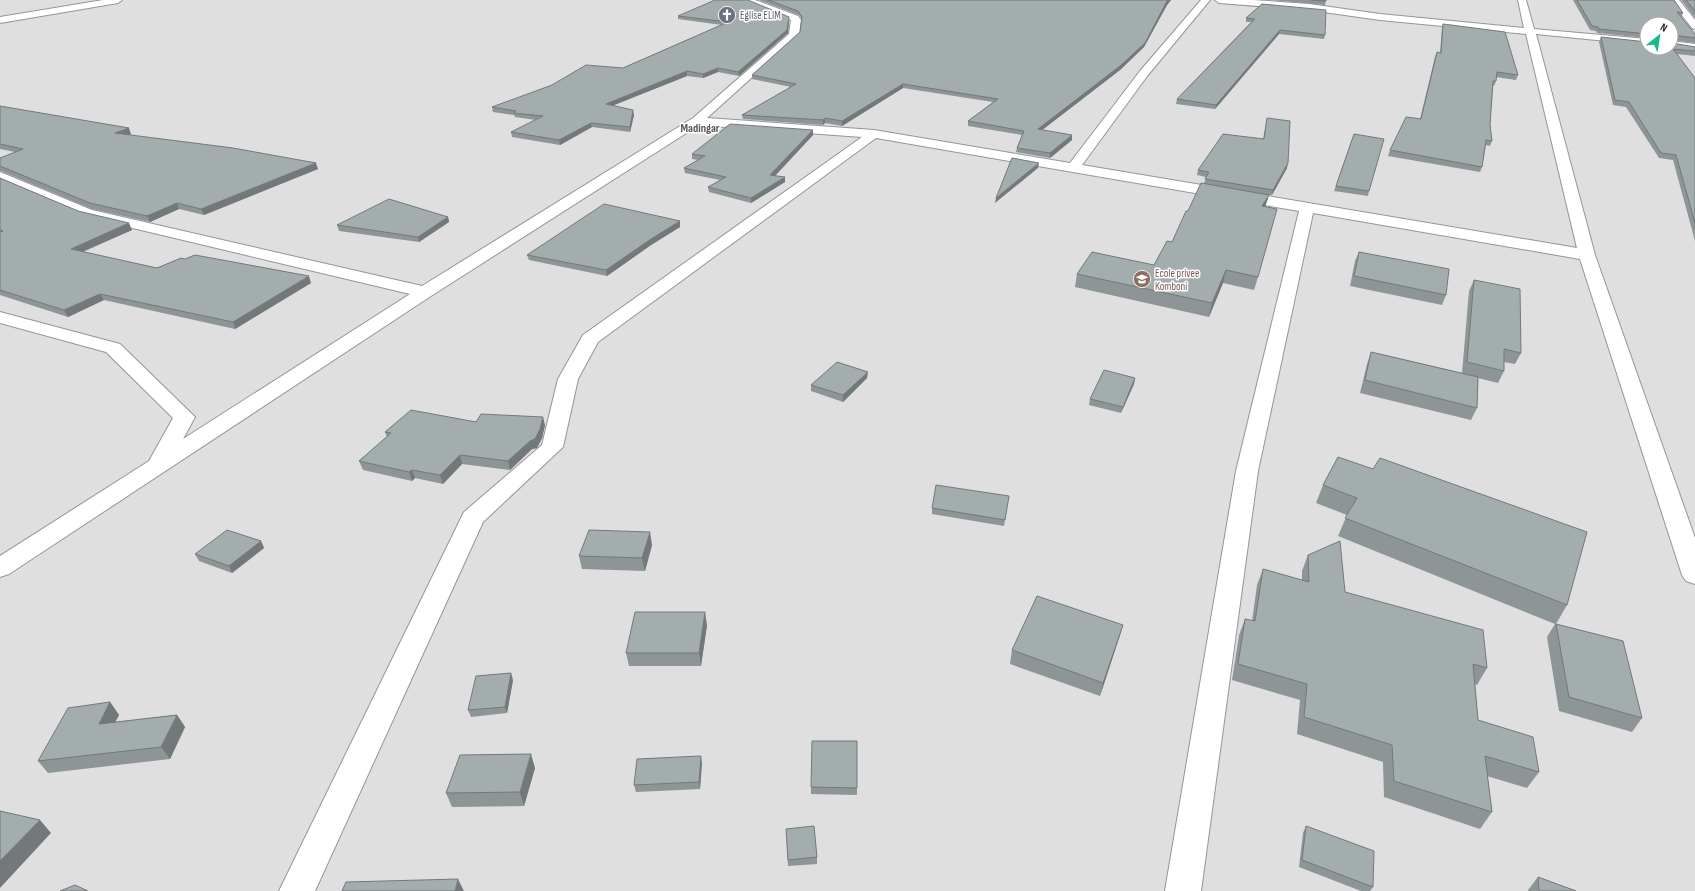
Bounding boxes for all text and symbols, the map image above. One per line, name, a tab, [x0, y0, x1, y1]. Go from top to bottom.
church icon: Eglise ELIM	[717, 5, 737, 25]
place label: Eglise ELIM	[740, 9, 781, 22]
north arrow	[1639, 16, 1679, 56]
text: N	[1658, 21, 1670, 35]
district label: Madingar	[680, 121, 720, 136]
place label: Ecole privee Komboni	[1155, 267, 1199, 293]
school or university icon: Ecole privee Komboni	[1132, 269, 1152, 289]

